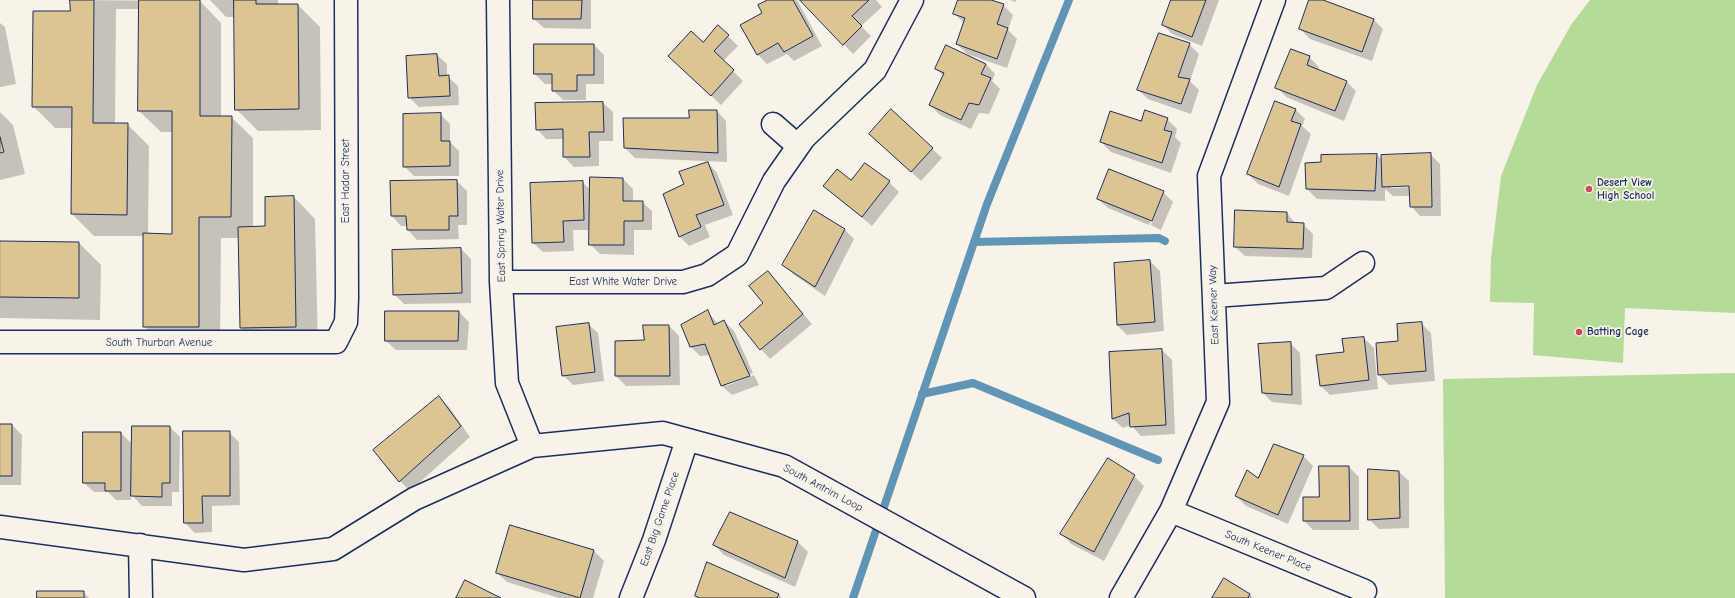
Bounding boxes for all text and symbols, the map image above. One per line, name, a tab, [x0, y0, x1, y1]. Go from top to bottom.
street label: East Hadar Street	[339, 139, 353, 223]
street label: East Spring Water Drive	[493, 170, 509, 282]
place label: Desert View High School	[1597, 176, 1654, 202]
marker: Desert View High School	[1584, 184, 1594, 194]
street label: East Keener Way	[1206, 265, 1222, 345]
street label: East White Water Drive	[569, 275, 677, 289]
place label: Batting Cage	[1587, 325, 1649, 339]
marker: Batting Cage	[1574, 327, 1584, 337]
street label: South Thurban Avenue	[106, 336, 212, 350]
street label: South Antrim Loop	[781, 461, 865, 515]
street label: East Big Game Place	[638, 470, 682, 568]
street label: South Keener Place	[1223, 528, 1313, 574]

